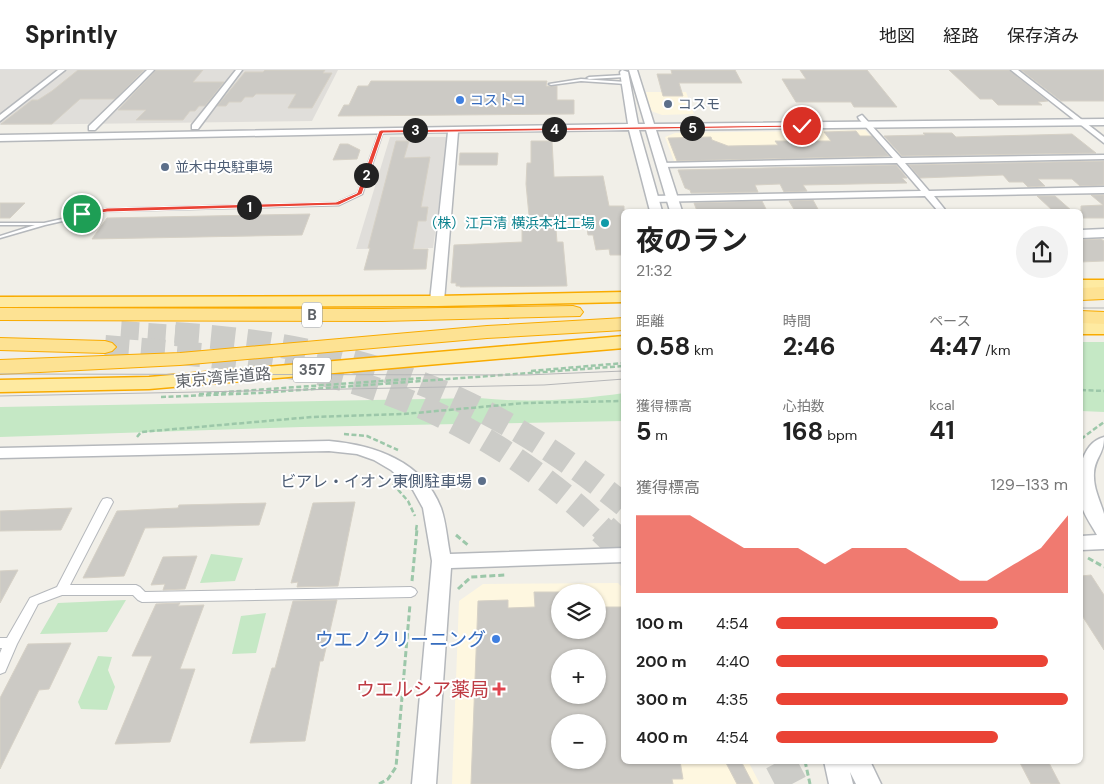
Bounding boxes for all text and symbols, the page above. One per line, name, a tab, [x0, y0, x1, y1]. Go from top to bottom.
text: Sprintly	[25, 19, 118, 50]
text: 地図	[879, 24, 915, 48]
text: 経路	[943, 24, 979, 48]
text: 保存済み	[1007, 24, 1079, 48]
place label: コストコ	[470, 91, 526, 109]
marker: コストコ	[454, 94, 466, 106]
place label: コスモ	[678, 95, 720, 113]
marker: コスモ	[662, 98, 674, 110]
pin	[781, 105, 823, 147]
icon: check	[788, 112, 816, 140]
pin: 4	[542, 116, 566, 142]
pin: 5	[680, 116, 704, 140]
pin: 3	[402, 118, 428, 142]
text: 5	[688, 119, 697, 137]
text: 4	[550, 120, 559, 138]
text: 3	[411, 121, 420, 139]
place label: 並木中央駐車場	[175, 158, 273, 176]
marker: 並木中央駐車場	[159, 161, 171, 173]
pin: 2	[354, 162, 378, 188]
text: 2	[362, 166, 371, 184]
pin	[61, 193, 103, 235]
pin: 1	[236, 194, 262, 220]
text: 1	[247, 198, 252, 216]
icon: arrive	[68, 200, 96, 228]
place label: （株）江戸清 横浜本社工場	[423, 214, 595, 232]
marker: （株）江戸清 横浜本社工場	[599, 217, 611, 229]
text: 夜のラン	[636, 222, 748, 259]
button: share	[1016, 226, 1068, 278]
text: 21:32	[636, 260, 672, 281]
road number: B	[302, 302, 322, 328]
text: 距離	[636, 312, 664, 330]
text: 時間	[783, 312, 811, 330]
text: ペース	[929, 312, 971, 330]
text: 0.58	[636, 330, 690, 363]
text: 2:46	[783, 330, 836, 363]
text: 4:47	[929, 330, 982, 363]
text: km	[690, 341, 714, 359]
text: /km	[982, 341, 1010, 359]
road number: 357	[293, 358, 331, 382]
street label: 東京湾岸道路	[174, 363, 272, 392]
text: kcal	[929, 396, 955, 414]
text: 獲得標高	[636, 397, 692, 415]
text: 心拍数	[783, 397, 825, 415]
text: 41	[929, 414, 955, 447]
text: 5	[636, 415, 652, 448]
text: 168	[783, 415, 823, 448]
text: m	[652, 426, 668, 444]
text: bpm	[823, 426, 857, 444]
place label: ビアレ・イオン東側駐車場	[280, 471, 472, 492]
text: 129–133 m	[991, 474, 1068, 495]
marker: ビアレ・イオン東側駐車場	[476, 475, 488, 487]
text: 獲得標高	[636, 477, 700, 498]
map controls	[551, 584, 606, 769]
button: layers	[551, 584, 606, 639]
text: 100 m	[636, 613, 683, 634]
text: 4:54	[716, 613, 748, 634]
place label: ウエノクリーニング	[315, 627, 486, 652]
marker: ウエノクリーニング	[490, 633, 502, 645]
button: +	[551, 649, 606, 704]
text: 200 m	[636, 651, 687, 672]
text: 4:40	[716, 651, 750, 672]
place label: ウエルシア薬局	[356, 677, 489, 702]
marker: ウエルシア薬局	[493, 683, 505, 695]
text: 300 m	[636, 689, 687, 710]
text: 4:35	[716, 689, 748, 710]
button: −	[551, 714, 606, 769]
text: 400 m	[636, 727, 688, 748]
text: 4:54	[716, 727, 748, 748]

